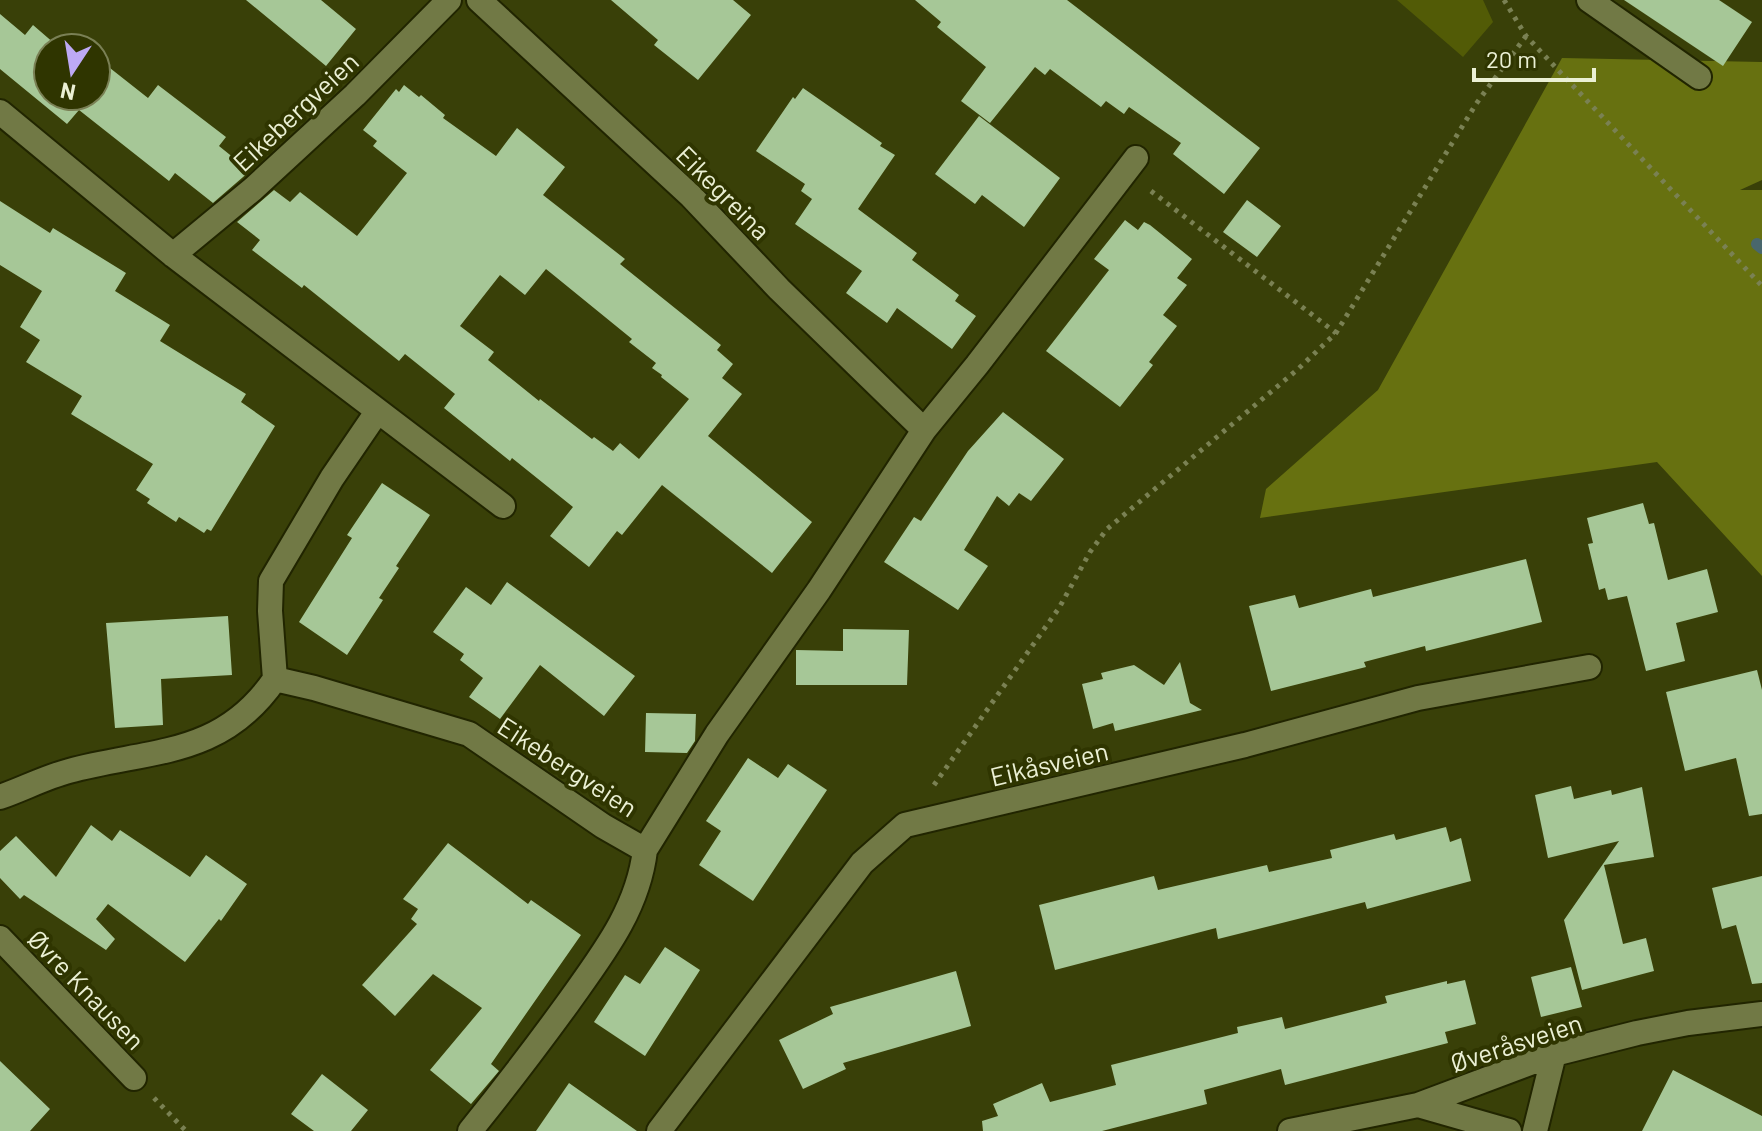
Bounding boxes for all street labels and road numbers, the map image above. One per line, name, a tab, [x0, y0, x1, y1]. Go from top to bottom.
street label: Eikebergveien	[226, 45, 364, 177]
street label: Eikegreina	[671, 139, 777, 245]
street label: Eikebergveien	[492, 709, 644, 823]
street label: Eikåsveien	[987, 734, 1111, 792]
street label: Øvre Knausen	[22, 923, 152, 1055]
street label: Øveråsveien	[1446, 1006, 1586, 1078]

